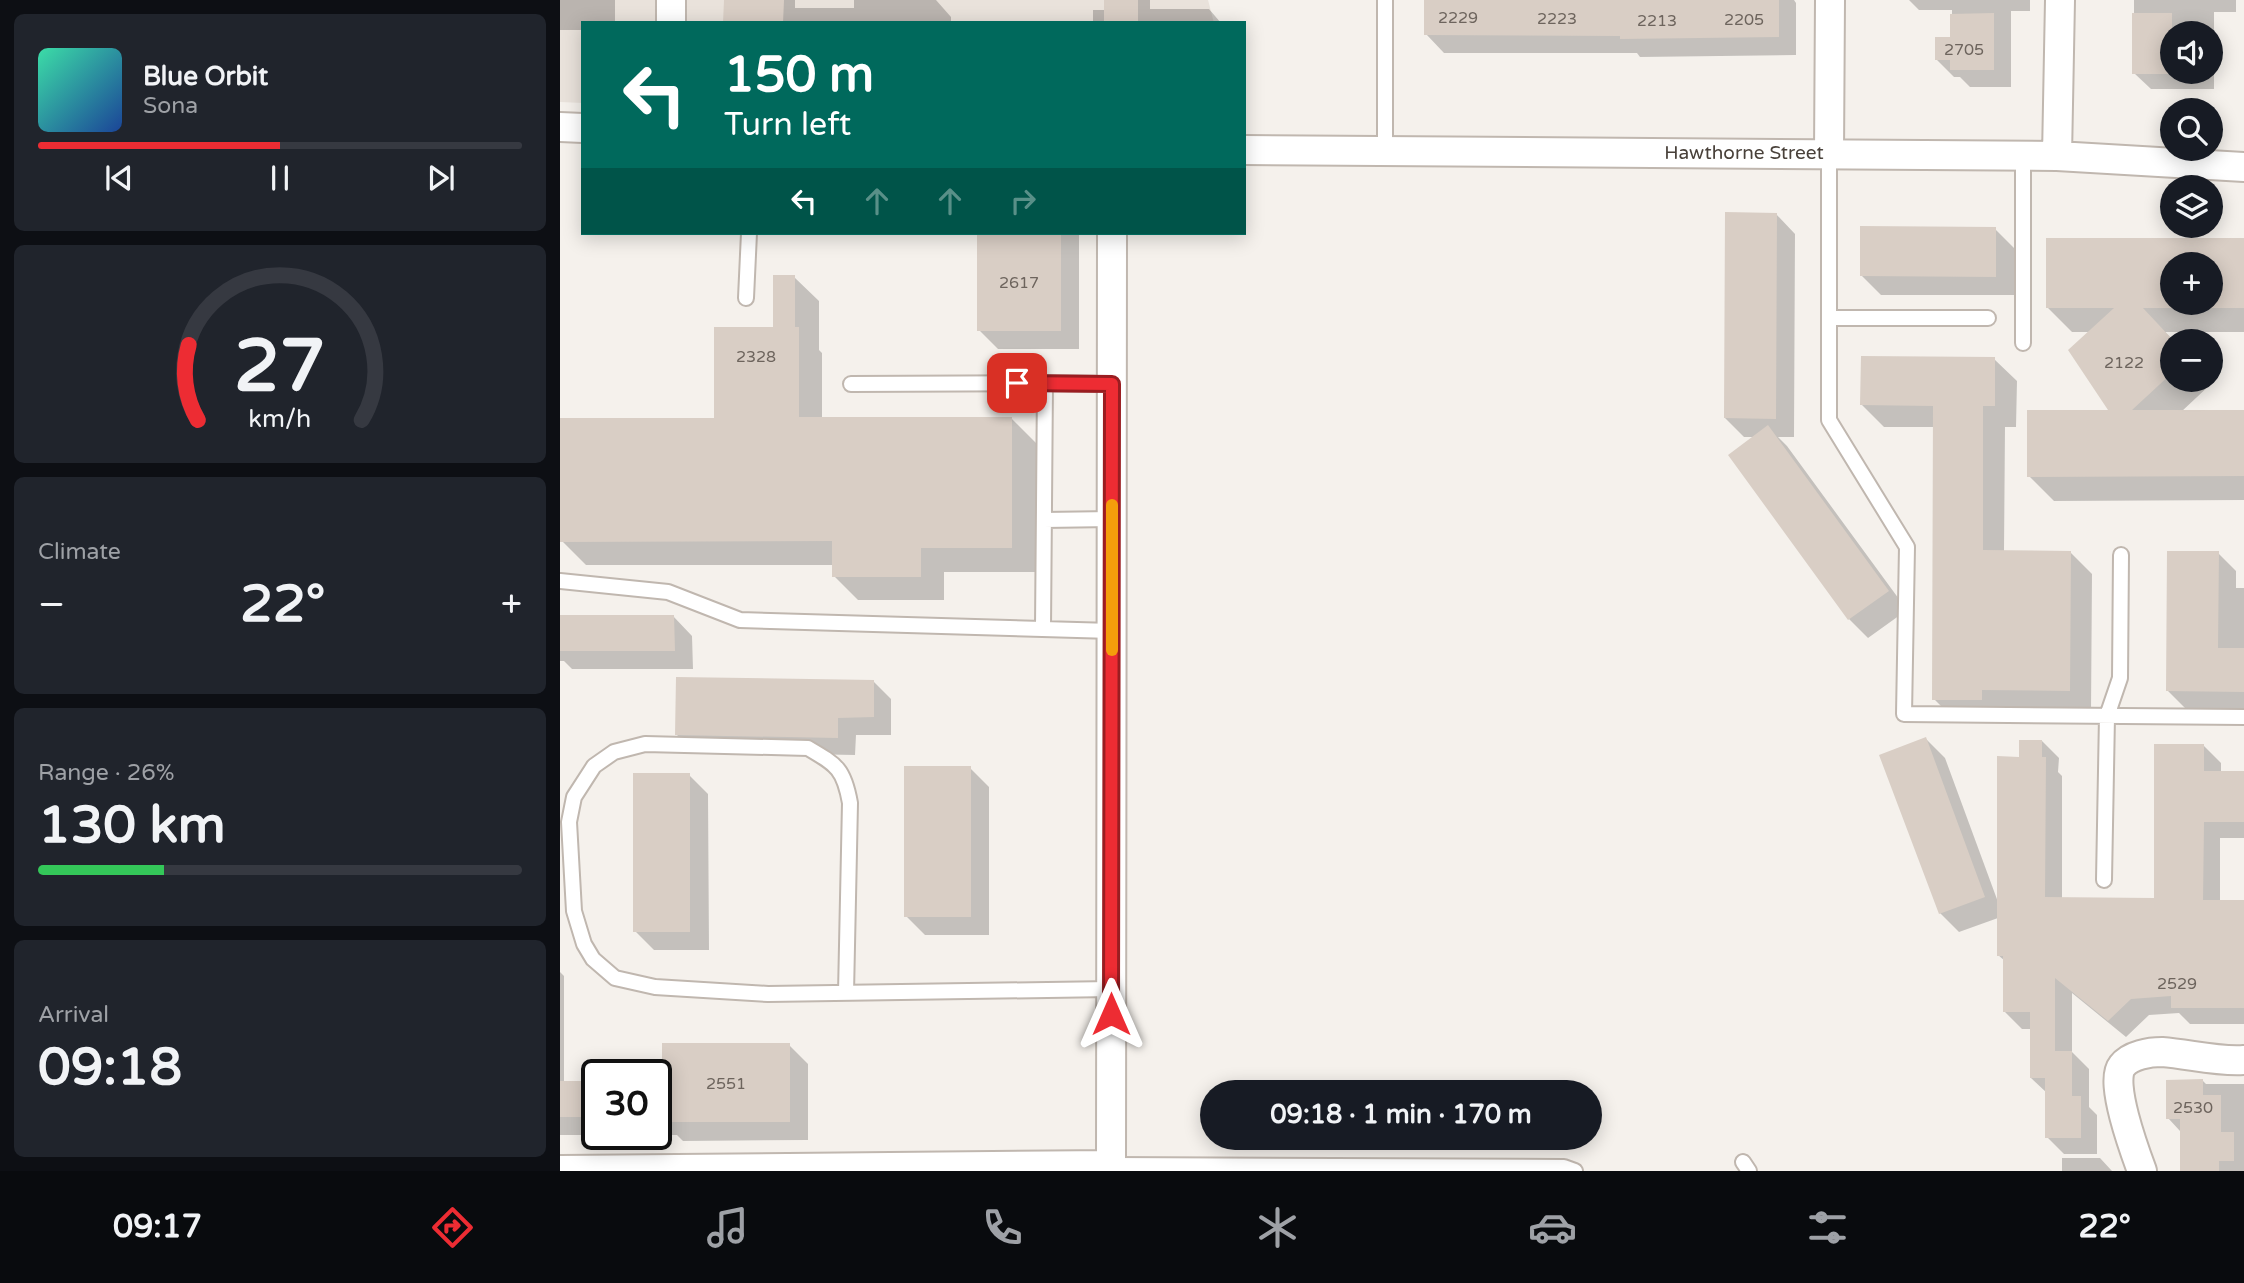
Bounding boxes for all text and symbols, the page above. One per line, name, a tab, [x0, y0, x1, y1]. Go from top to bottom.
house number: 2229	[1438, 8, 1478, 28]
house number: 2223	[1537, 9, 1577, 29]
house number: 2205	[1724, 10, 1764, 30]
house number: 2213	[1637, 11, 1677, 31]
map controls	[2160, 21, 2223, 392]
button: sound	[2160, 21, 2223, 84]
house number: 2705	[1944, 40, 1984, 60]
text: 150 m	[724, 46, 874, 105]
icon: left	[609, 49, 700, 140]
text: Blue Orbit	[143, 61, 268, 92]
text: Sona	[143, 92, 198, 120]
button: search	[2160, 98, 2223, 161]
text: Turn left	[724, 106, 851, 144]
street label: Hawthorne Street	[1664, 142, 1824, 164]
icon: previous	[100, 159, 138, 197]
icon: pause	[261, 159, 299, 197]
icon: next	[422, 159, 460, 197]
button: layers	[2160, 175, 2223, 238]
icon: left	[785, 182, 823, 220]
icon: ahead	[858, 182, 896, 220]
icon: ahead	[931, 182, 969, 220]
icon: right	[1004, 182, 1042, 220]
button: +	[2160, 252, 2223, 315]
house number: 2617	[999, 273, 1039, 293]
text: 27	[234, 324, 326, 412]
button: −	[2160, 329, 2223, 392]
house number: 2328	[736, 347, 776, 367]
pin	[987, 353, 1047, 413]
house number: 2122	[2104, 353, 2144, 373]
icon: arrive	[998, 364, 1036, 402]
text: km/h	[249, 404, 311, 434]
text: Climate	[38, 538, 121, 566]
text: 22°	[240, 573, 325, 636]
text: −	[38, 582, 65, 628]
text: +	[501, 582, 522, 628]
text: Range · 26%	[38, 759, 174, 787]
text: 130 km	[38, 794, 226, 857]
house number: 2529	[2157, 974, 2197, 994]
position arrow	[1074, 977, 1148, 1051]
text: Arrival	[38, 1001, 109, 1029]
text: 09:18	[38, 1036, 182, 1099]
speed limit sign: 30	[581, 1059, 672, 1150]
house number: 2551	[706, 1074, 746, 1094]
house number: 2530	[2173, 1098, 2213, 1118]
text: 09:18 · 1 min · 170 m	[1270, 1099, 1532, 1130]
icon: directions	[428, 1203, 477, 1252]
icon: music	[703, 1203, 752, 1252]
icon: phone	[978, 1203, 1027, 1252]
icon: climate	[1253, 1203, 1302, 1252]
icon: car	[1528, 1203, 1577, 1252]
icon: filters	[1803, 1203, 1852, 1252]
text: 09:17	[113, 1208, 202, 1246]
text: 22°	[2079, 1208, 2131, 1246]

